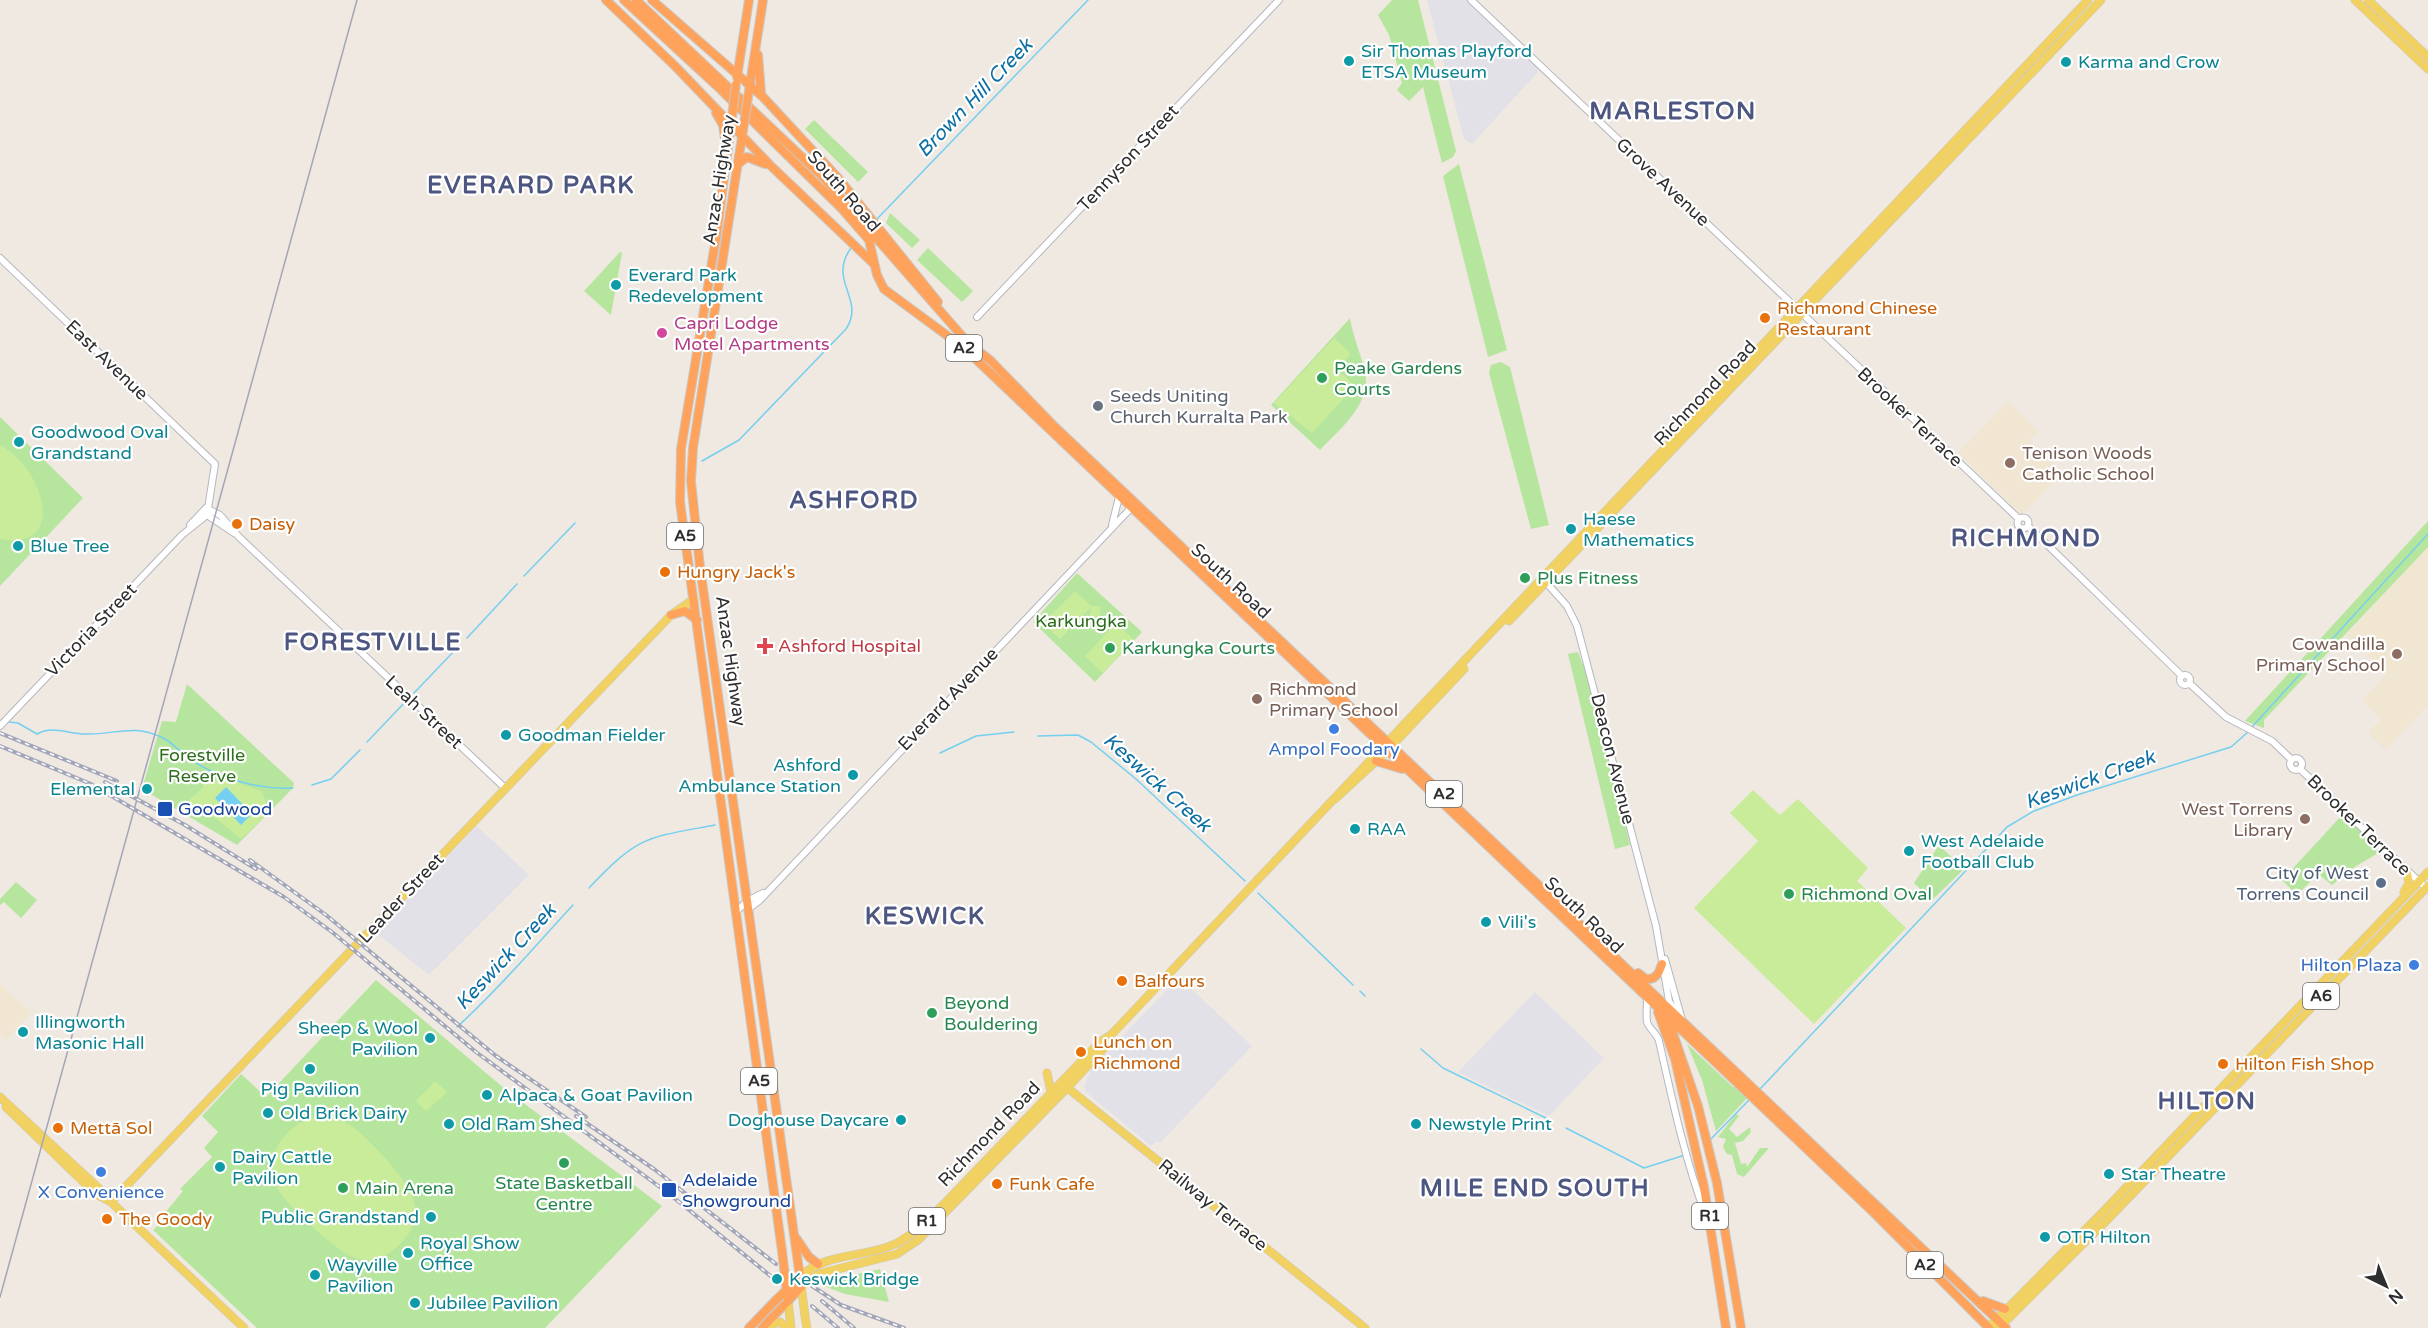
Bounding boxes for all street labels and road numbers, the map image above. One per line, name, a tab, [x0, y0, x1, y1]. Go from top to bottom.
street label: Tennyson Street	[1073, 100, 1183, 216]
street label: Anzac Highway	[698, 113, 740, 247]
street label: Grove Avenue	[1612, 133, 1714, 231]
street label: South Road	[803, 146, 885, 236]
street label: East Avenue	[61, 315, 153, 405]
road number: A2	[946, 335, 982, 361]
street label: Richmond Road	[1649, 336, 1761, 450]
street label: Brooker Terrace	[1853, 363, 1967, 471]
road number: A5	[667, 523, 703, 549]
street label: South Road	[1187, 539, 1275, 623]
street label: Victoria Street	[41, 579, 141, 681]
street label: Anzac Highway	[711, 594, 751, 728]
street label: Everard Avenue	[893, 643, 1003, 755]
street label: Leah Street	[381, 671, 467, 753]
street label: Deacon Avenue	[1586, 691, 1640, 827]
street label: Brooker Terrace	[2302, 770, 2416, 880]
road number: A2	[1426, 781, 1462, 807]
street label: Leader Street	[354, 848, 448, 948]
street label: South Road	[1540, 872, 1628, 958]
road number: A6	[2303, 983, 2339, 1009]
road number: A5	[741, 1068, 777, 1094]
street label: Richmond Road	[933, 1077, 1045, 1191]
street label: Railway Terrace	[1154, 1154, 1272, 1256]
road number: R1	[1692, 1203, 1728, 1229]
road number: R1	[909, 1208, 945, 1234]
road number: A2	[1907, 1252, 1943, 1278]

